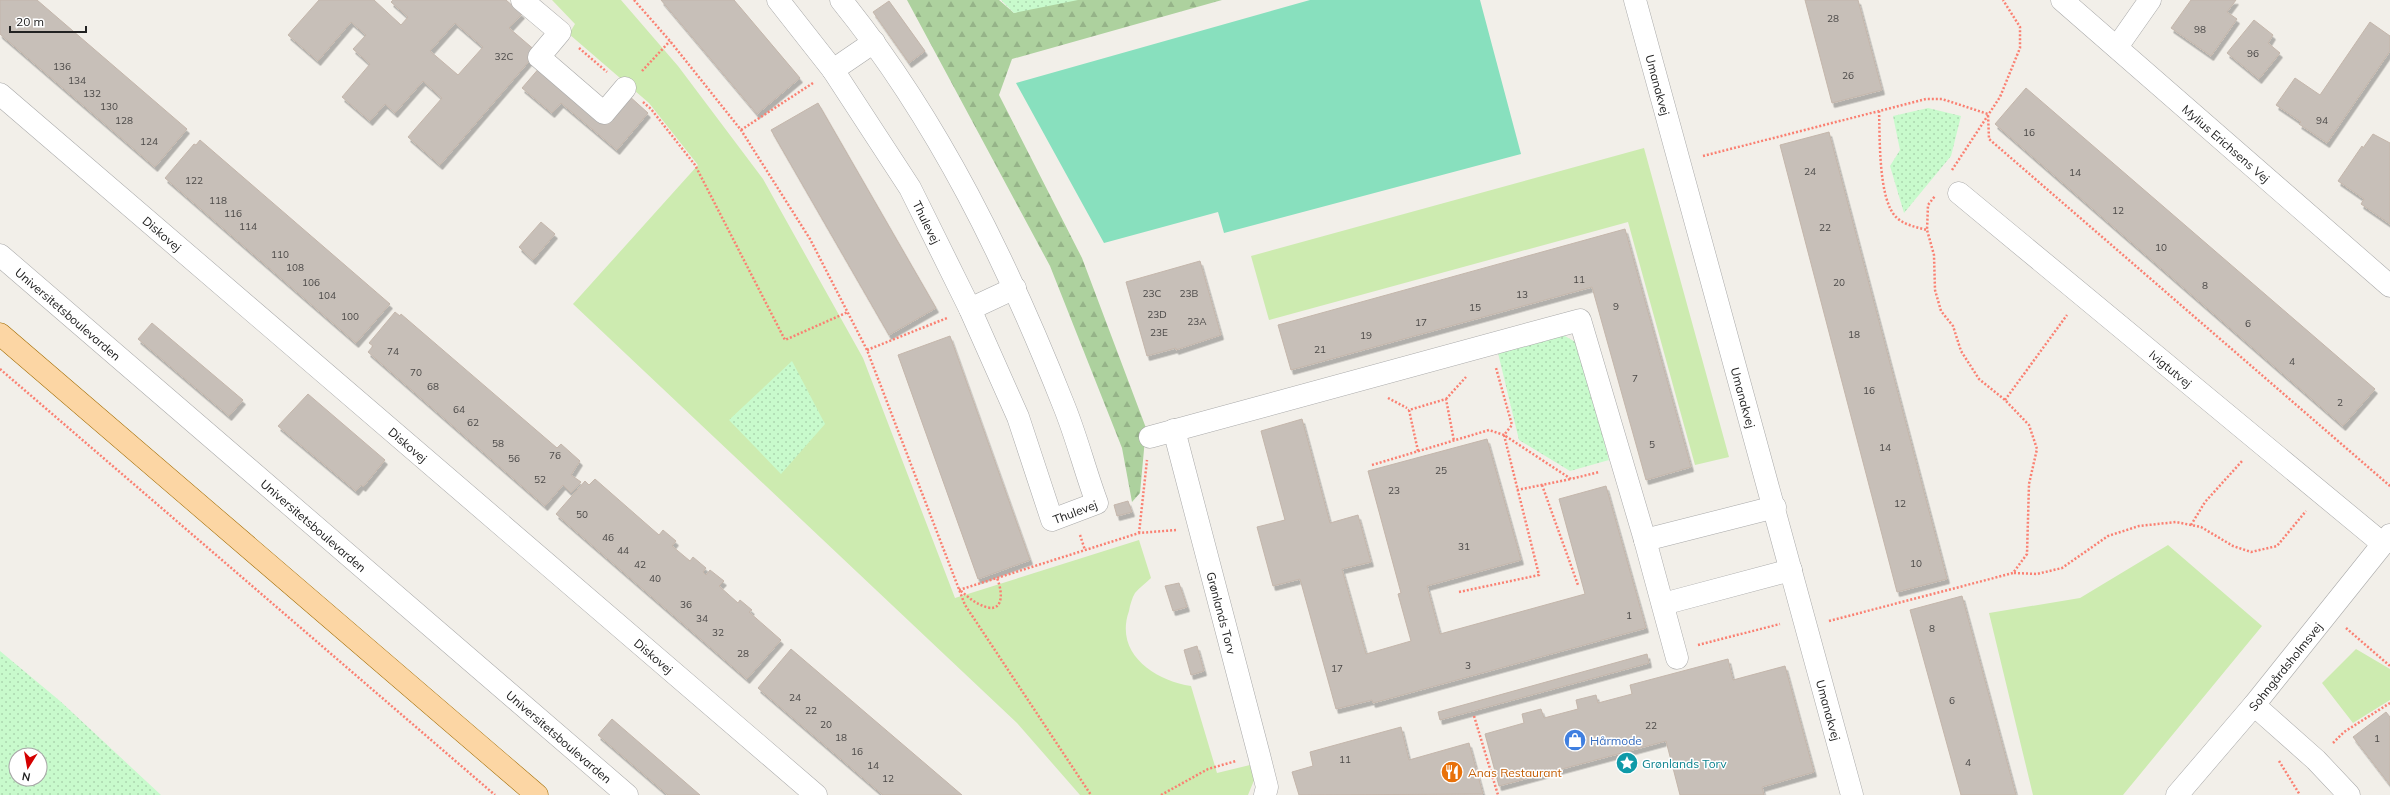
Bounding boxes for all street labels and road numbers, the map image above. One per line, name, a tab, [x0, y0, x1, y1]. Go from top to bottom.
street label: Umanakvej	[1643, 53, 1674, 117]
street label: Mylius Erichsens Vej	[2179, 101, 2273, 186]
street label: Thulevej	[910, 198, 944, 246]
street label: Diskovej	[140, 213, 185, 254]
street label: Universitetsboulevarden	[12, 264, 124, 363]
street label: Ivigtutvej	[2147, 346, 2195, 390]
street label: Umanakvej	[1728, 365, 1759, 430]
street label: Diskovej	[386, 424, 431, 465]
street label: Universitetsboulevarden	[258, 476, 369, 575]
street label: Thulevej	[1051, 496, 1099, 527]
street label: Grønlands Torv	[1204, 570, 1240, 656]
street label: Sohngårdsholmsvej	[2245, 619, 2325, 714]
street label: Diskovej	[631, 635, 676, 677]
street label: Umanakvej	[1813, 678, 1844, 742]
street label: Universitetsboulevarden	[503, 687, 615, 786]

